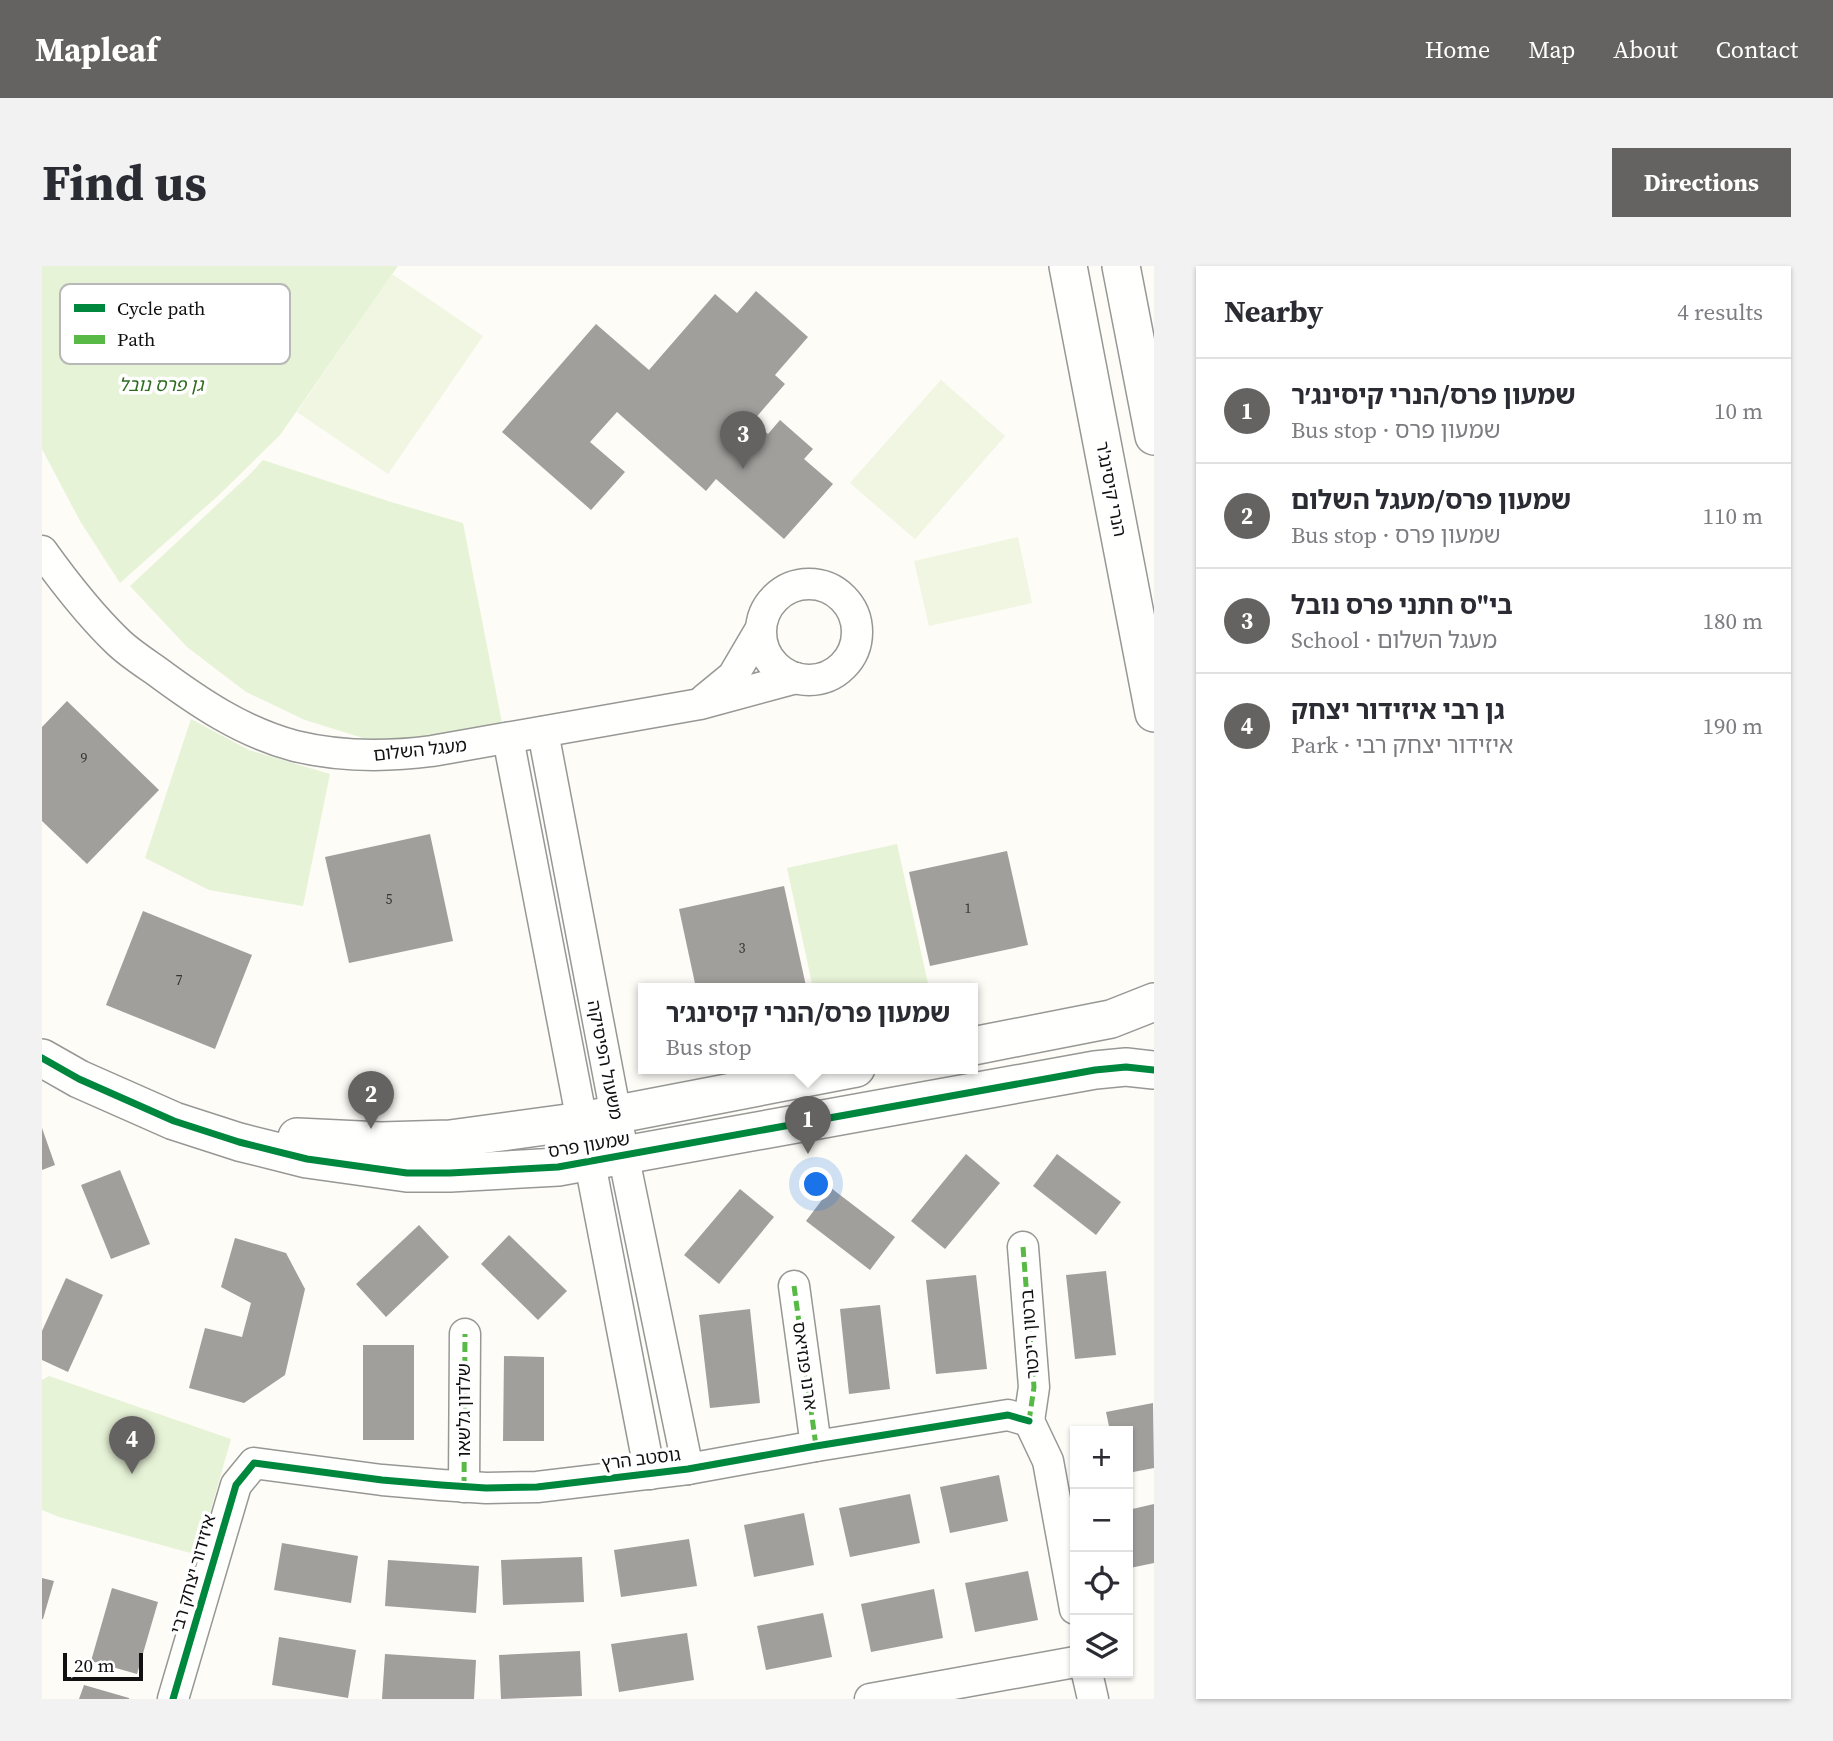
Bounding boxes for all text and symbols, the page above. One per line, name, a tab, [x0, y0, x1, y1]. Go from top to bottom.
text: Mapleaf	[35, 27, 158, 72]
text: Home	[1425, 33, 1490, 66]
text: Map	[1528, 33, 1575, 66]
text: About	[1613, 33, 1678, 66]
text: Contact	[1716, 33, 1798, 66]
button: Directions	[1612, 148, 1791, 217]
text: Find us	[42, 149, 207, 216]
legend	[60, 284, 290, 364]
text: Nearby	[1224, 291, 1323, 332]
text: Cycle path	[117, 295, 206, 321]
text: 4 results	[1677, 296, 1763, 328]
text: Path	[117, 326, 155, 352]
park label: גן פרס נובל	[119, 372, 205, 397]
text: שמעון פרס/הנרי קיסינג׳ר	[1291, 377, 1576, 413]
text: 1	[1241, 395, 1253, 427]
text: 10 m	[1714, 395, 1763, 427]
pin: 3	[720, 411, 766, 469]
text: Bus stop · שמעון פרס	[1291, 414, 1500, 446]
street label: הנרי קיסינג'ר	[1090, 439, 1133, 539]
text: שמעון פרס/מעגל השלום	[1291, 482, 1571, 518]
text: 2	[1241, 500, 1253, 532]
text: 110 m	[1702, 500, 1763, 532]
text: Bus stop · שמעון פרס	[1291, 519, 1500, 551]
text: בי"ס חתני פרס נובל	[1291, 587, 1513, 623]
text: 3	[1241, 605, 1253, 637]
text: 180 m	[1702, 605, 1763, 637]
text: School · מעגל השלום	[1291, 624, 1497, 656]
text: גן רבי איזידור יצחק	[1291, 692, 1505, 728]
text: 4	[1241, 710, 1253, 742]
text: 190 m	[1702, 710, 1763, 742]
text: Park · איזידור יצחק רבי	[1291, 729, 1513, 761]
street label: מעגל השלום	[372, 732, 468, 767]
house number: 9	[81, 748, 88, 768]
house number: 5	[386, 889, 393, 909]
house number: 1	[965, 898, 972, 918]
house number: 3	[739, 938, 746, 958]
house number: 7	[176, 970, 183, 990]
popup	[638, 983, 978, 1074]
text: שמעון פרס/הנרי קיסינג׳ר	[666, 995, 950, 1031]
street label: משעול הפיסיקה	[582, 998, 629, 1122]
text: Bus stop	[666, 1031, 752, 1063]
pin: 2	[348, 1071, 394, 1129]
pin: 1	[785, 1096, 831, 1154]
street label: שמעון פרס	[546, 1126, 632, 1163]
your location	[799, 1167, 833, 1201]
street label: ברטון ריכטר	[1014, 1288, 1045, 1380]
street label: ארנו פנזיאס	[787, 1320, 824, 1412]
street label: שלדון גלשאו	[451, 1363, 476, 1457]
pin: 4	[109, 1416, 155, 1474]
map controls	[1070, 1426, 1133, 1678]
button: +	[1070, 1426, 1133, 1489]
street label: גוסטב הרץ	[600, 1441, 682, 1476]
button: −	[1070, 1489, 1133, 1552]
street label: איזידור יצחק רבי	[164, 1511, 222, 1637]
button: locate	[1070, 1552, 1133, 1615]
button: layers	[1070, 1615, 1133, 1678]
scale bar	[63, 1650, 144, 1682]
text: 20 m	[74, 1652, 115, 1678]

